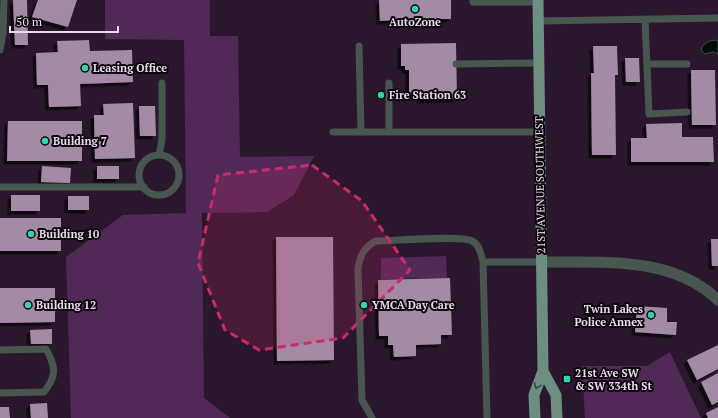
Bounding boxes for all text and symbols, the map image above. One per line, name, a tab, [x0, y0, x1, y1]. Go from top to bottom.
marker: AutoZone	[410, 4, 420, 14]
scale bar	[10, 8, 118, 34]
text: 50 m	[16, 14, 43, 29]
place label: AutoZone	[389, 15, 441, 29]
place label: Leasing Office	[93, 61, 167, 75]
marker: Leasing Office	[80, 63, 90, 73]
place label: Fire Station 63	[389, 88, 466, 102]
marker: Fire Station 63	[376, 90, 386, 100]
street label: 21ST AVENUE SOUTHWEST	[532, 116, 548, 254]
place label: Building 7	[53, 134, 107, 148]
marker: Building 7	[40, 136, 50, 146]
place label: Building 10	[39, 227, 99, 241]
marker: Building 10	[26, 229, 36, 239]
place label: Building 12	[36, 298, 96, 312]
place label: YMCA Day Care	[372, 298, 455, 312]
marker: Building 12	[23, 300, 33, 310]
marker: YMCA Day Care	[359, 300, 369, 310]
place label: Twin Lakes Police Annex	[574, 302, 644, 329]
marker: Twin Lakes Police Annex	[646, 310, 656, 320]
place label: 21st Ave SW & SW 334th St	[575, 366, 652, 393]
marker: 21st Ave SW & SW 334th St	[562, 374, 572, 384]
one-way arrow	[534, 382, 542, 389]

